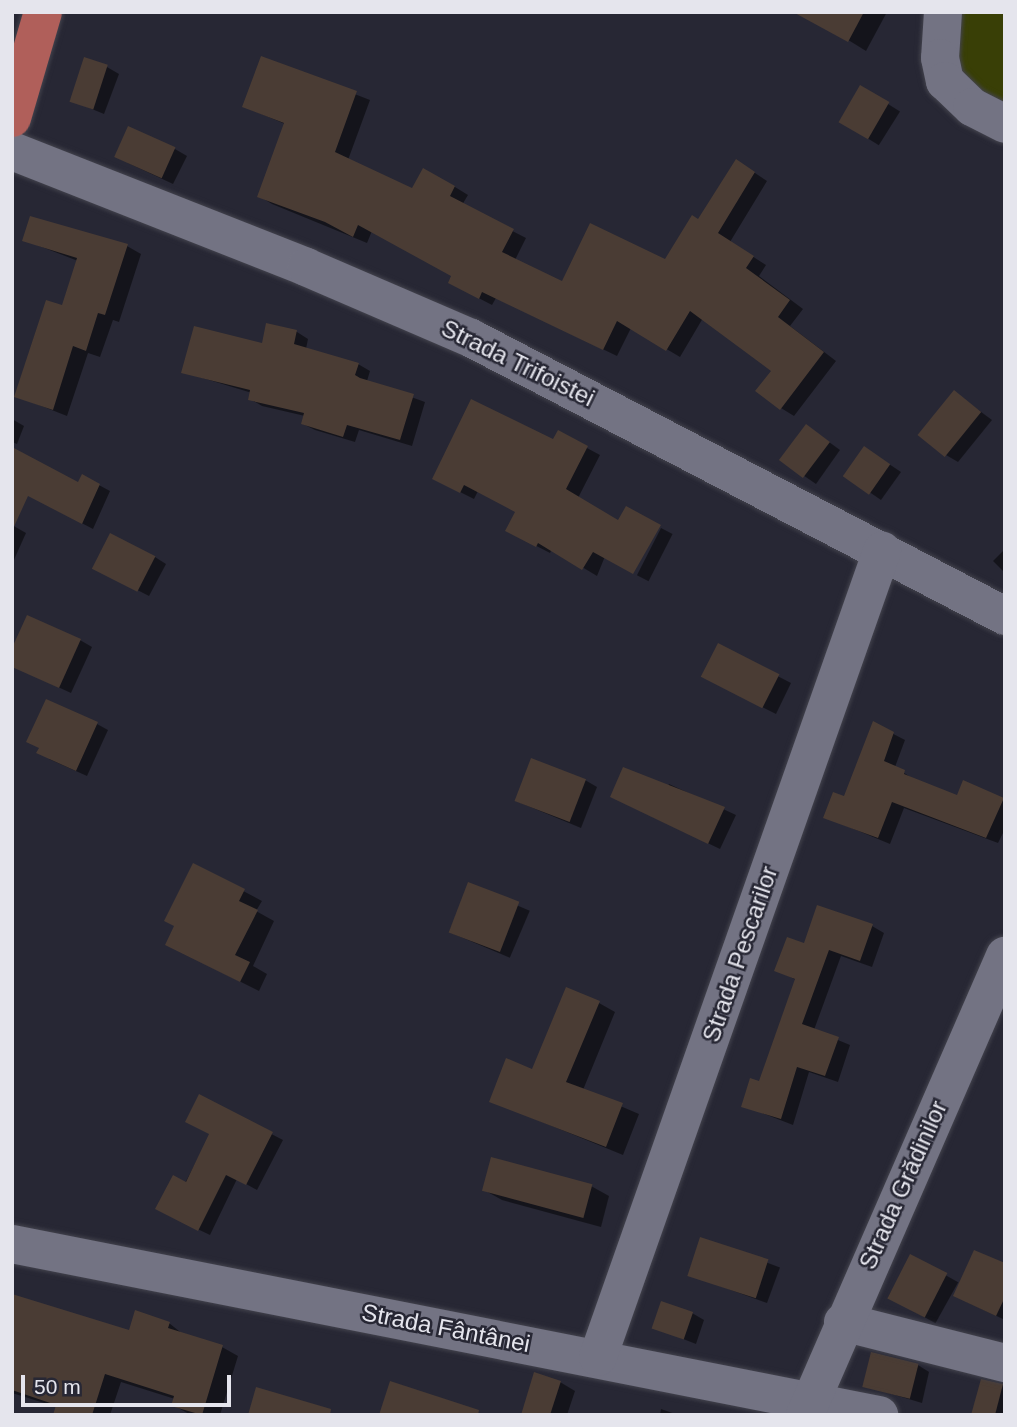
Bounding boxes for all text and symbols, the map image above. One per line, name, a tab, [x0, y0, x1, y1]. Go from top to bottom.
street label: Strada Trifoistei	[437, 313, 599, 413]
street label: Strada Pescarilor	[696, 862, 784, 1046]
street label: Strada Grădinilor	[853, 1096, 953, 1274]
street label: Strada Fântânei	[359, 1298, 533, 1358]
scale bar	[24, 1360, 234, 1404]
text: 50 m	[34, 1375, 81, 1398]

